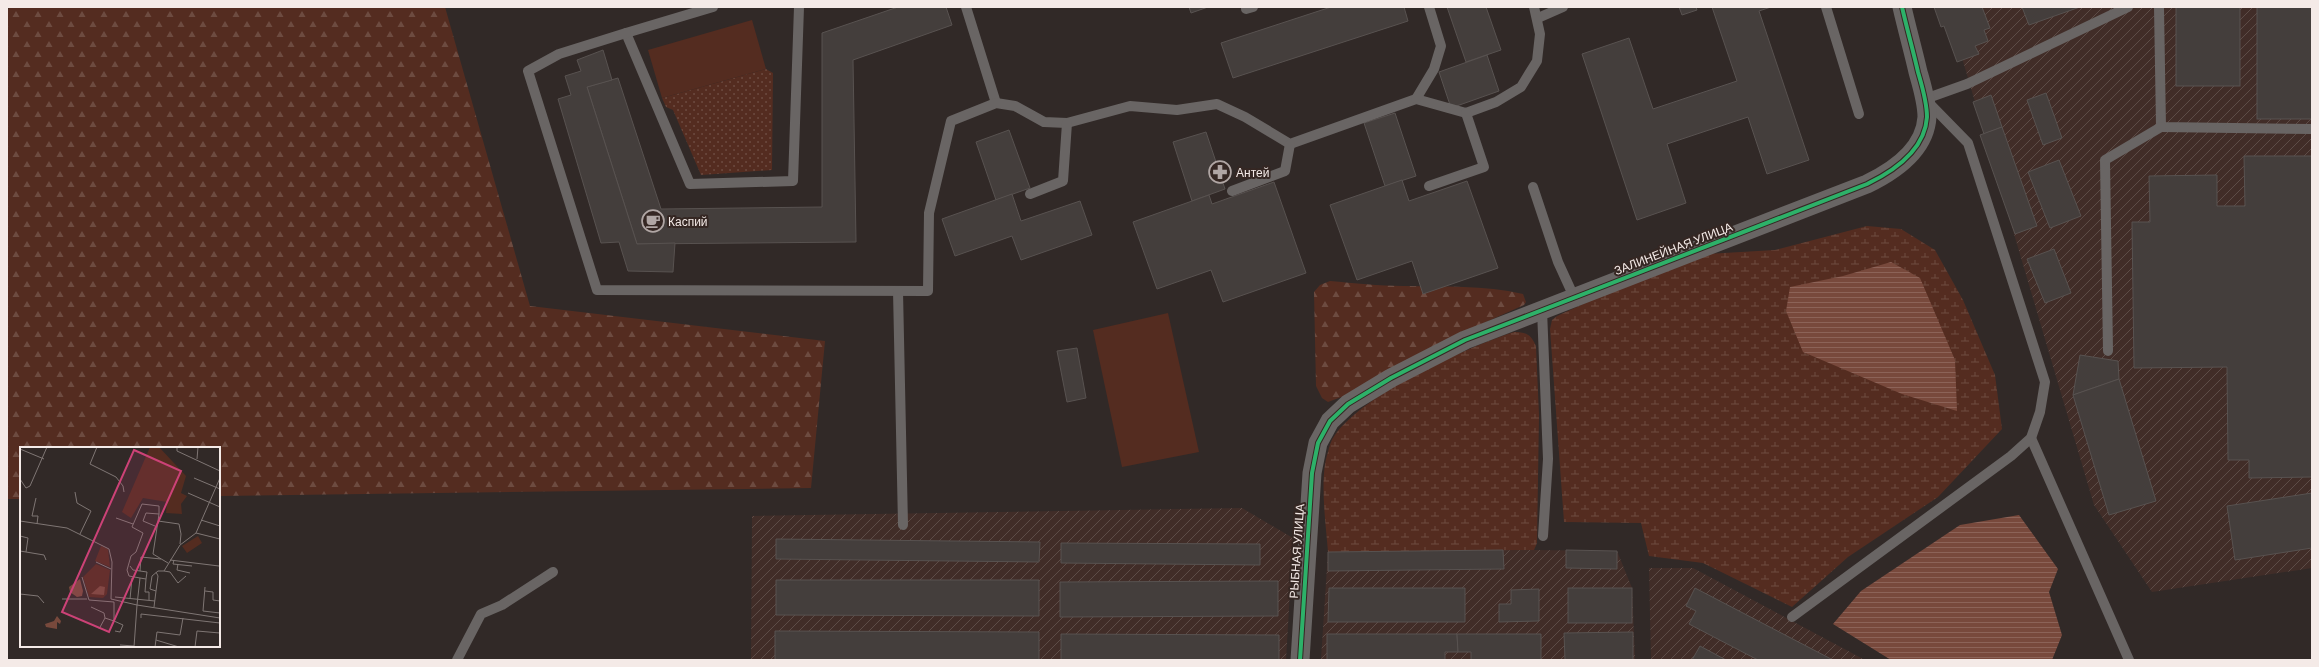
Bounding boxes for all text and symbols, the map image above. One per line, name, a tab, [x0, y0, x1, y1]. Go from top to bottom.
pharmacy icon: Антей	[1207, 159, 1233, 185]
place label: Антей	[1236, 165, 1269, 179]
cafe icon: Каспий	[640, 208, 666, 234]
place label: Каспий	[668, 214, 708, 228]
street label: ЗАЛИНЕЙНАЯ УЛИЦА	[1612, 219, 1735, 278]
inset map	[20, 447, 220, 647]
street label: РЫБНАЯ УЛИЦА	[1286, 503, 1307, 599]

